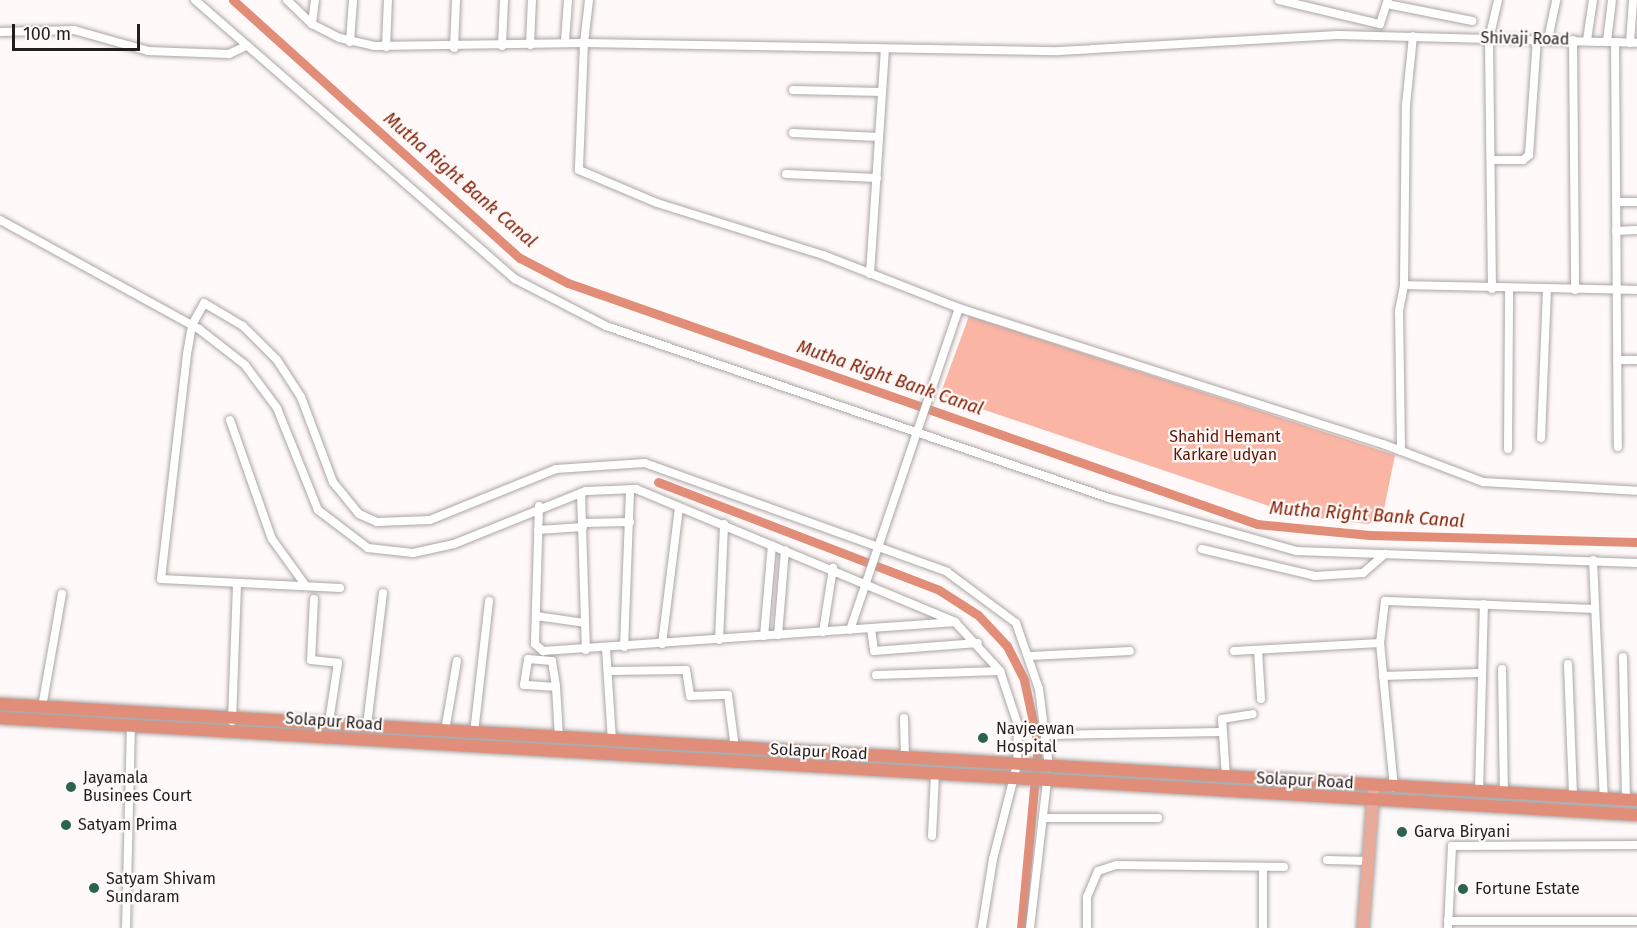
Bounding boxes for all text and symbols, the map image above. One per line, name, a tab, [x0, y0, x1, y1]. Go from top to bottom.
scale bar	[15, 12, 142, 50]
text: 100 m	[23, 23, 71, 45]
street label: Shivaji Road	[1480, 29, 1570, 49]
water label: Mutha Right Bank Canal	[379, 108, 541, 252]
water label: Mutha Right Bank Canal	[794, 336, 986, 420]
park label: Shahid Hemant Karkare udyan	[1169, 427, 1281, 465]
water label: Mutha Right Bank Canal	[1269, 497, 1465, 533]
street label: Solapur Road	[285, 709, 383, 735]
place label: Navjeewan Hospital	[996, 719, 1075, 757]
marker: Navjeewan Hospital	[974, 729, 992, 747]
street label: Solapur Road	[770, 740, 868, 764]
place label: Jayamala Businees Court	[83, 768, 192, 806]
street label: Solapur Road	[1256, 769, 1354, 793]
marker: Jayamala Businees Court	[64, 780, 78, 794]
place label: Satyam Prima	[78, 815, 177, 835]
marker: Satyam Prima	[59, 818, 73, 832]
place label: Garva Biryani	[1414, 822, 1510, 842]
marker: Garva Biryani	[1395, 825, 1409, 839]
place label: Satyam Shivam Sundaram	[106, 869, 216, 907]
place label: Fortune Estate	[1475, 879, 1580, 899]
marker: Satyam Shivam Sundaram	[87, 881, 101, 895]
marker: Fortune Estate	[1456, 882, 1470, 896]

